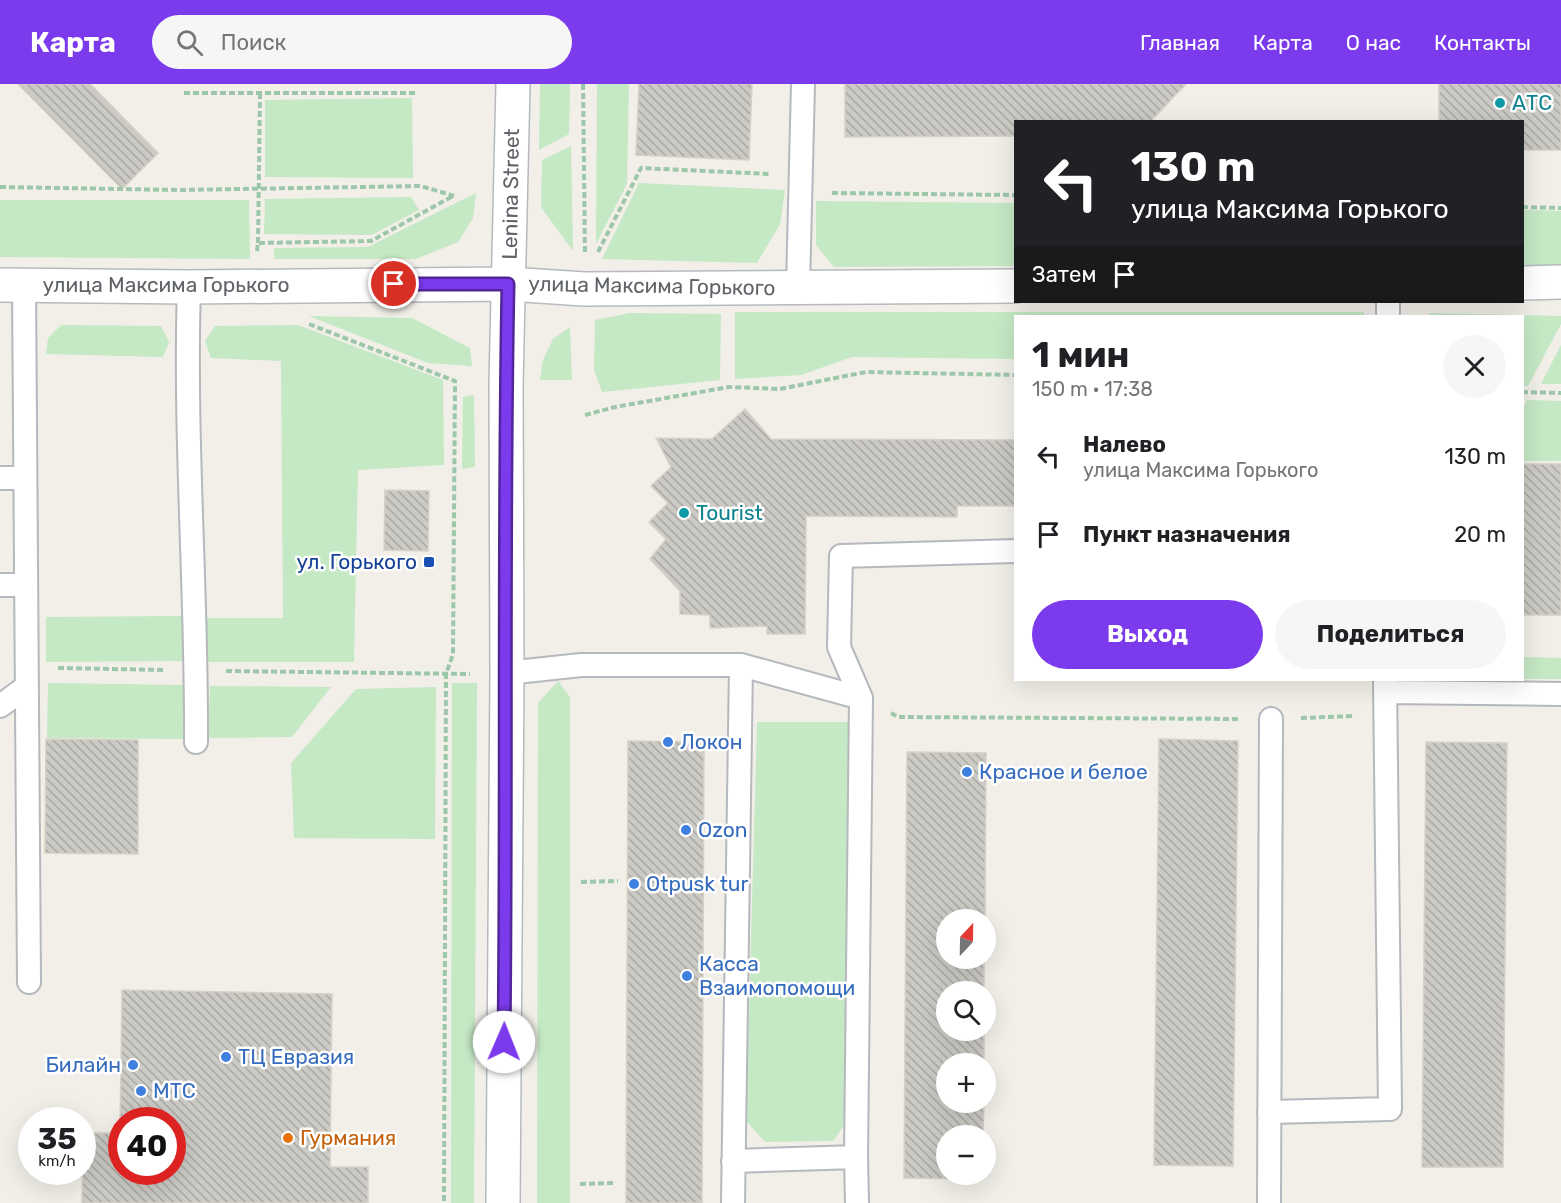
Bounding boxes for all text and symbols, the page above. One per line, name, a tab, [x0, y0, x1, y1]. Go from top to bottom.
search box	[152, 15, 572, 69]
text: Карта	[30, 26, 116, 59]
icon: search	[173, 26, 206, 59]
text: Поиск	[221, 29, 286, 56]
text: Главная	[1140, 30, 1220, 55]
text: Карта	[1253, 30, 1313, 55]
text: О нас	[1346, 30, 1401, 55]
text: Контакты	[1434, 30, 1531, 55]
place label: АТС	[1512, 90, 1552, 115]
marker: АТС	[1493, 96, 1507, 110]
street label: Lenina Street	[497, 128, 524, 260]
text: 130 m	[1131, 142, 1256, 192]
icon: left	[1032, 144, 1110, 222]
text: улица Максима Горького	[1131, 193, 1449, 225]
pin	[368, 258, 419, 309]
icon: arrive	[1108, 258, 1141, 291]
text: Затем	[1032, 261, 1096, 288]
icon: arrive	[377, 267, 410, 300]
street label: улица Максима Горького	[528, 271, 776, 300]
street label: улица Максима Горького	[42, 272, 290, 297]
text: 1 мин	[1032, 333, 1130, 376]
button: close	[1443, 335, 1506, 398]
text: 150 m · 17:38	[1032, 377, 1153, 401]
text: Налево	[1083, 431, 1166, 458]
icon: left	[1032, 440, 1065, 473]
text: 130 m	[1444, 443, 1506, 470]
text: улица Максима Горького	[1083, 458, 1318, 482]
place label: Tourist	[696, 500, 763, 525]
marker: Tourist	[677, 506, 691, 520]
icon: arrive	[1032, 518, 1065, 551]
text: Пункт назначения	[1083, 521, 1291, 548]
text: 20 m	[1454, 521, 1506, 548]
place label: ул. Горького	[296, 549, 417, 574]
marker: ул. Горького	[422, 555, 436, 569]
button: Выход	[1032, 600, 1263, 669]
button: Поделиться	[1275, 600, 1506, 669]
place label: Локон	[680, 729, 742, 754]
marker: Локон	[661, 735, 675, 749]
place label: Красное и белое	[979, 759, 1148, 784]
marker: Красное и белое	[960, 765, 974, 779]
place label: Ozon	[698, 817, 748, 842]
marker: Ozon	[679, 823, 693, 837]
place label: Otpusk tur	[646, 871, 748, 896]
marker: Otpusk tur	[627, 877, 641, 891]
north arrow	[936, 909, 996, 969]
map controls	[936, 909, 996, 1185]
place label: Касса Взаимопомощи	[699, 951, 855, 1000]
marker: Касса Взаимопомощи	[680, 969, 694, 983]
button: search	[936, 981, 996, 1041]
position arrow	[472, 1010, 536, 1074]
place label: ТЦ Евразия	[238, 1044, 354, 1069]
marker: ТЦ Евразия	[219, 1050, 233, 1064]
place label: Билайн	[45, 1052, 121, 1077]
button: +	[936, 1053, 996, 1113]
marker: Билайн	[126, 1058, 140, 1072]
place label: МТС	[153, 1078, 196, 1103]
marker: МТС	[134, 1084, 148, 1098]
speed limit sign: 40	[108, 1107, 186, 1185]
text: 35	[37, 1121, 77, 1157]
place label: Гурмания	[300, 1125, 396, 1150]
button: −	[936, 1125, 996, 1185]
marker: Гурмания	[281, 1131, 295, 1145]
text: km/h	[38, 1152, 76, 1170]

